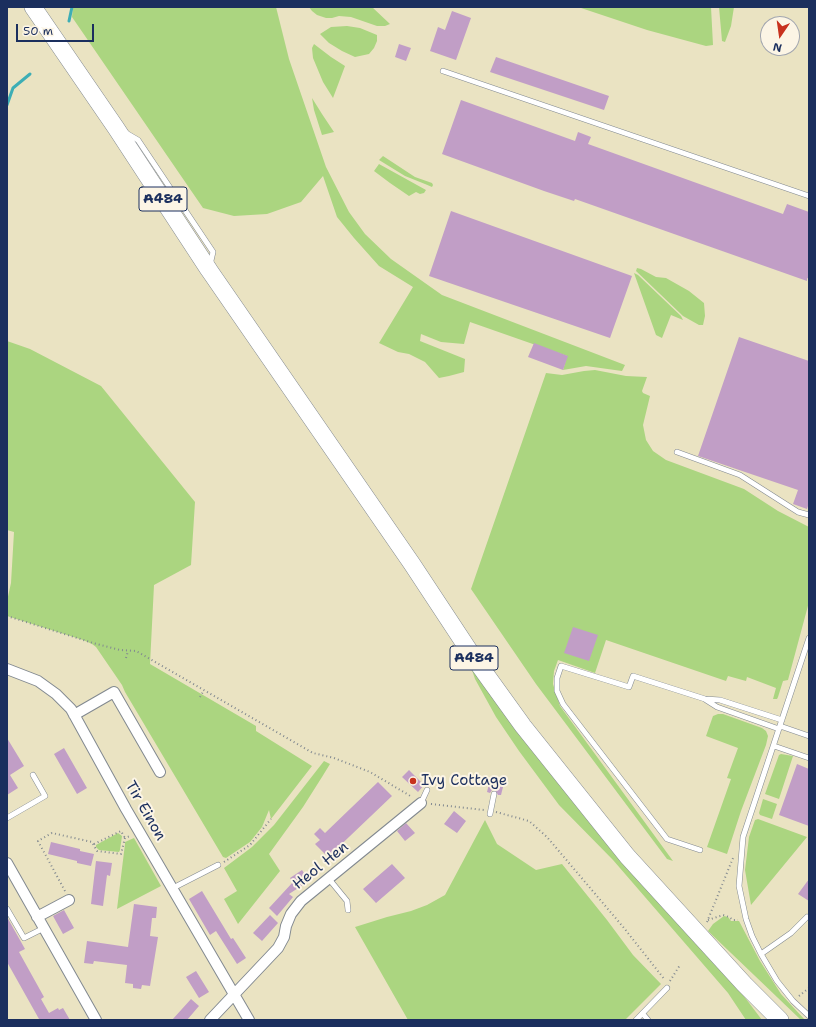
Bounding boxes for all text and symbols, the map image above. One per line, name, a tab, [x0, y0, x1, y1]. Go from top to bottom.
scale bar	[18, 16, 96, 42]
north arrow	[760, 16, 800, 56]
text: 50 m	[23, 23, 53, 39]
text: N	[771, 39, 783, 55]
road number: A484	[139, 187, 187, 211]
road number: A484	[450, 646, 498, 670]
place label: Ivy Cottage	[421, 772, 507, 790]
marker: Ivy Cottage	[408, 776, 418, 786]
street label: Tir Einon	[121, 778, 169, 844]
street label: Heol Hen	[290, 838, 352, 894]

